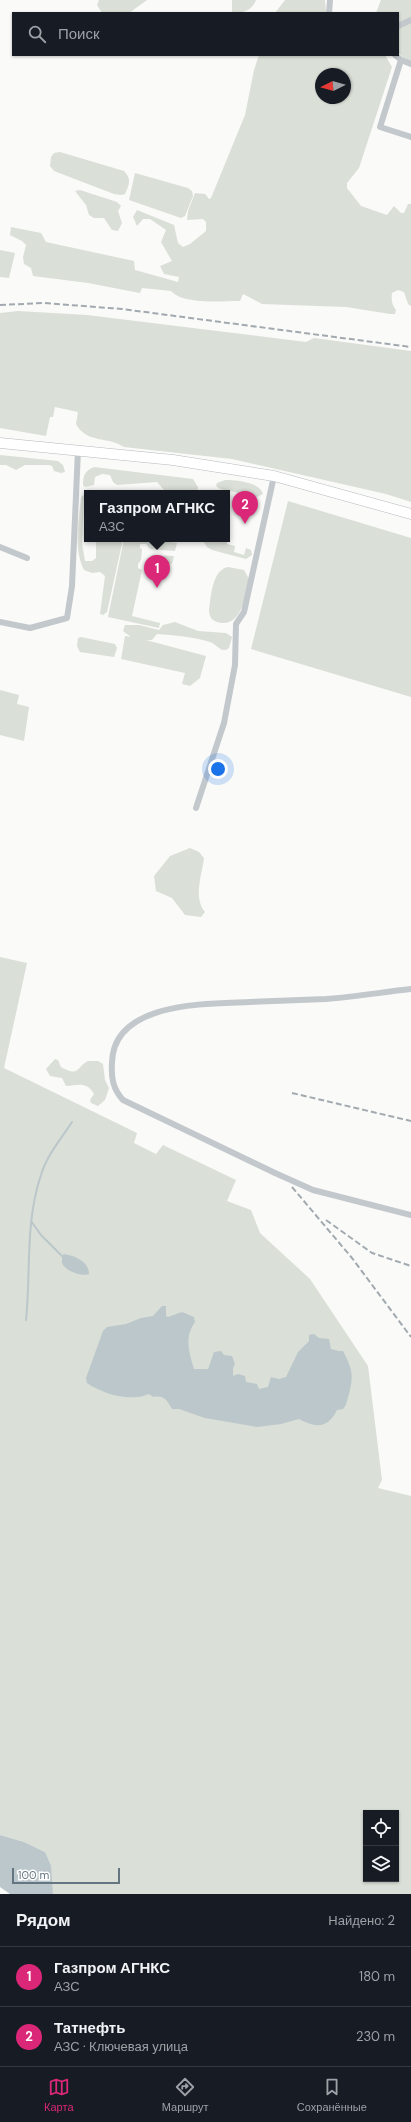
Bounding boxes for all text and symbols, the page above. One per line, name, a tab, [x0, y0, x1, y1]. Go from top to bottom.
search box	[12, 12, 399, 56]
icon: search	[26, 23, 48, 45]
text: Поиск	[58, 24, 100, 44]
north arrow	[315, 68, 351, 104]
popup	[84, 490, 230, 542]
pin: 2	[232, 491, 258, 524]
text: Газпром АГНКС	[99, 498, 215, 518]
text: АЗС	[99, 518, 125, 535]
pin: 1	[144, 555, 170, 588]
your location	[208, 759, 228, 779]
map controls	[363, 1810, 399, 1882]
button: locate	[363, 1810, 399, 1846]
button: layers	[363, 1846, 399, 1882]
scale bar	[12, 1866, 120, 1885]
text: 100 m	[18, 1868, 49, 1882]
text: Рядом	[16, 1909, 71, 1931]
text: Найдено: 2	[328, 1912, 395, 1929]
text: Газпром АГНКС	[54, 1958, 170, 1978]
text: 1	[27, 1968, 31, 1985]
text: 180 m	[359, 1968, 395, 1985]
text: АЗС	[54, 1978, 80, 1995]
text: Татнефть	[54, 2018, 125, 2038]
text: 2	[25, 2028, 33, 2045]
text: 230 m	[356, 2028, 395, 2045]
text: АЗС · Ключевая улица	[54, 2038, 188, 2055]
tab: Карта	[44, 2076, 74, 2114]
tab: Маршрут	[162, 2076, 209, 2114]
tab: Сохранённые	[297, 2076, 367, 2114]

